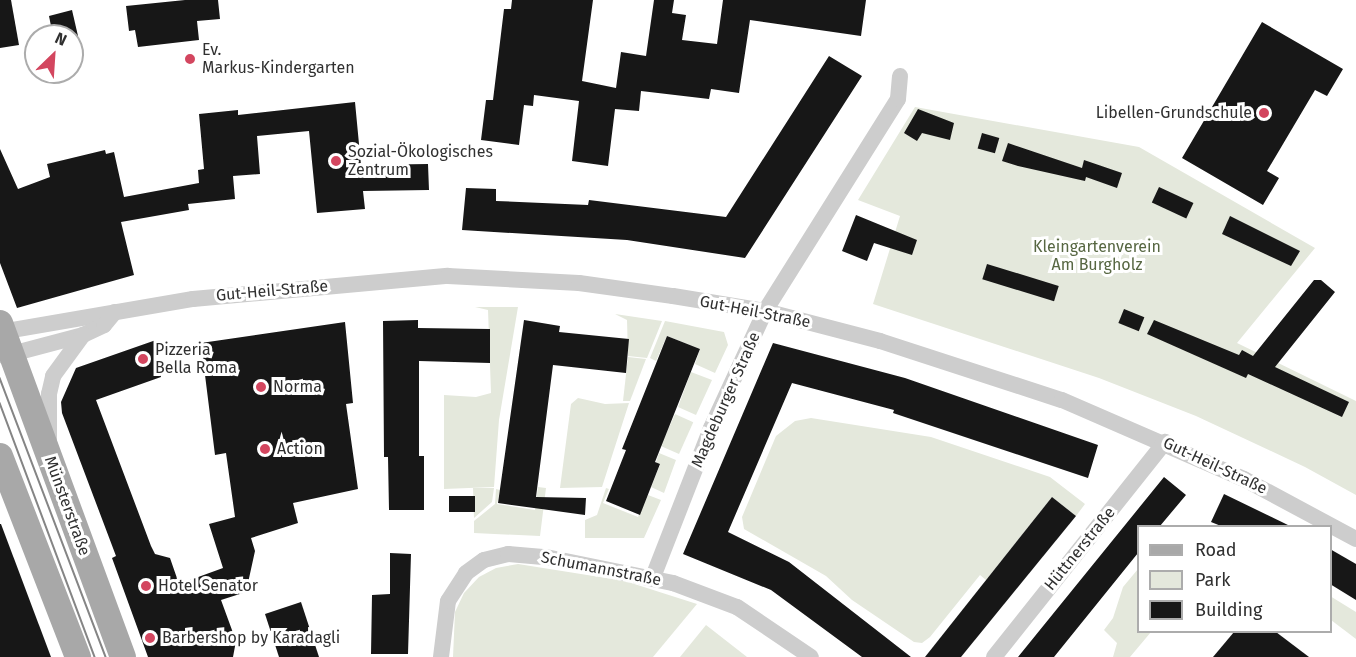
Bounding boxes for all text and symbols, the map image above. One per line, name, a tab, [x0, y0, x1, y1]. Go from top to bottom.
north arrow	[24, 24, 84, 84]
text: N	[52, 28, 70, 50]
place label: Ev. Markus-Kindergarten	[202, 40, 355, 78]
marker: Ev. Markus-Kindergarten	[183, 52, 197, 66]
place label: Libellen-Grundschule	[1096, 103, 1252, 123]
marker: Libellen-Grundschule	[1257, 106, 1271, 120]
place label: Sozial-Ökologisches Zentrum	[348, 142, 493, 180]
marker: Sozial-Ökologisches Zentrum	[329, 154, 343, 168]
park label: Kleingartenverein Am Burgholz	[1033, 237, 1161, 275]
street label: Gut-Heil-Straße	[215, 277, 329, 305]
street label: Gut-Heil-Straße	[698, 292, 812, 332]
street label: Magdeburger Straße	[687, 329, 765, 471]
place label: Pizzeria Bella Roma	[155, 340, 237, 378]
marker: Pizzeria Bella Roma	[136, 352, 150, 366]
place label: Norma	[273, 377, 322, 397]
marker: Norma	[254, 380, 268, 394]
street label: Gut-Heil-Straße	[1160, 434, 1270, 498]
place label: Action	[277, 439, 323, 459]
marker: Action	[258, 442, 272, 456]
street label: Münsterstraße	[40, 454, 94, 558]
street label: Hüttnerstraße	[1041, 503, 1119, 595]
legend	[1137, 525, 1332, 633]
text: Road	[1195, 539, 1237, 561]
street label: Schumannstraße	[539, 548, 663, 590]
text: Park	[1195, 569, 1230, 591]
place label: Hotel Senator	[158, 576, 258, 596]
marker: Hotel Senator	[139, 579, 153, 593]
text: Building	[1195, 599, 1262, 621]
place label: Barbershop by Karadagli	[162, 628, 340, 648]
marker: Barbershop by Karadagli	[143, 631, 157, 645]

